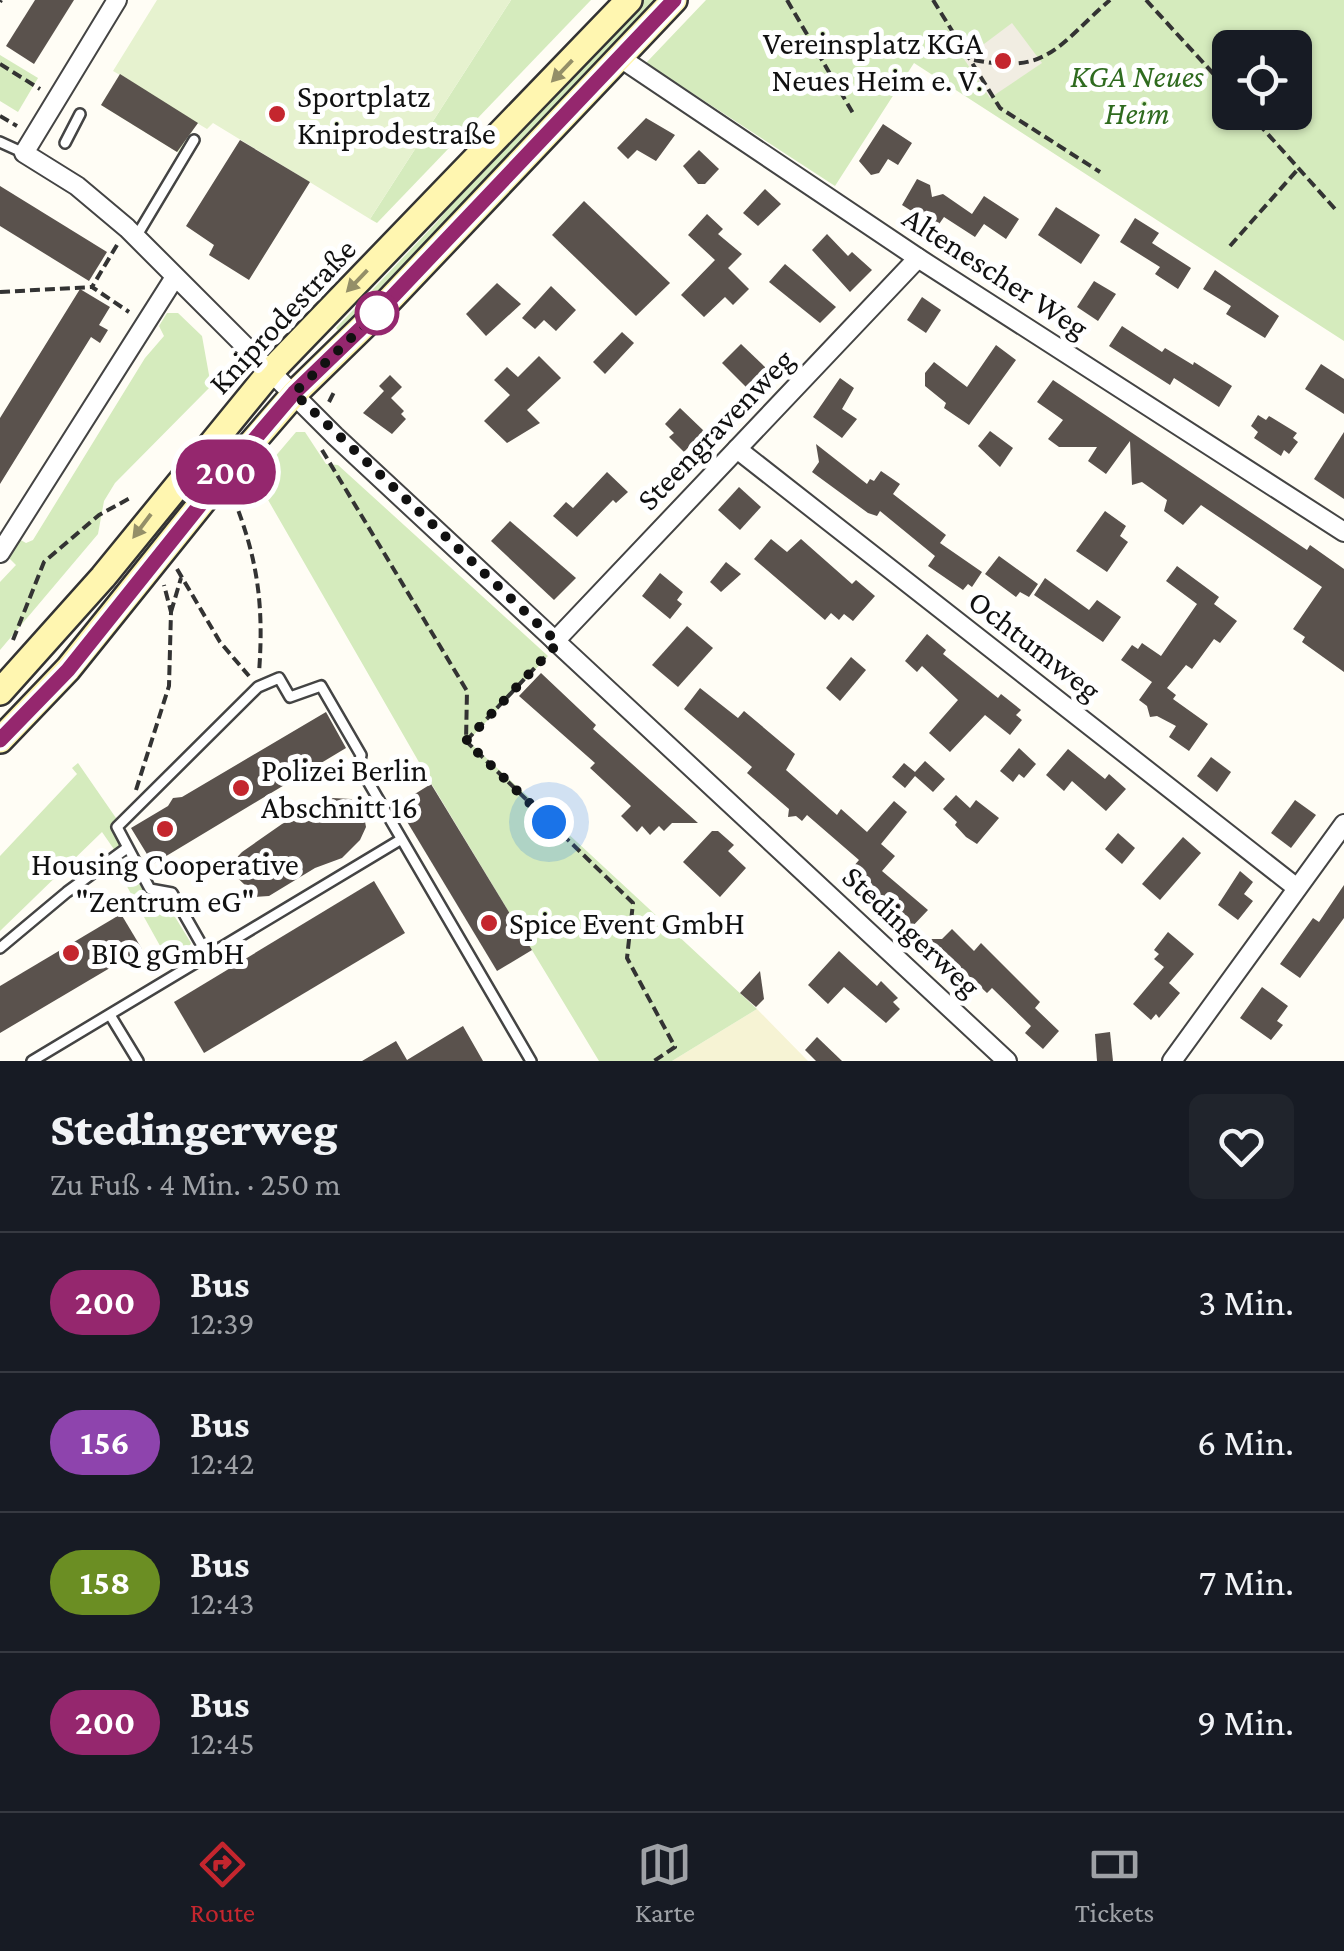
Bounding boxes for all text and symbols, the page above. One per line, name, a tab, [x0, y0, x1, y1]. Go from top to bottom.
place label: Vereinsplatz KGA Neues Heim e. V.	[763, 25, 984, 98]
map controls	[1212, 30, 1312, 130]
button: locate	[1212, 30, 1312, 130]
marker: Vereinsplatz KGA Neues Heim e. V.	[992, 50, 1014, 72]
one-way arrow	[551, 58, 574, 82]
park label: KGA Neues Heim	[1070, 58, 1204, 131]
place label: Sportplatz Kniprodestraße	[297, 78, 496, 151]
marker: Sportplatz Kniprodestraße	[266, 103, 288, 125]
street label: Altenescher Weg	[896, 199, 1096, 345]
street label: Kniprodestraße	[201, 231, 363, 401]
one-way arrow	[346, 269, 369, 293]
unlabelled marker	[356, 292, 398, 334]
street label: Steengravenweg	[629, 341, 801, 517]
line badge: 200	[168, 440, 284, 504]
text: 200	[196, 453, 256, 492]
one-way arrow	[132, 512, 153, 538]
street label: Ochtumweg	[962, 582, 1108, 708]
place label: Polizei Berlin Abschnitt 16	[261, 752, 428, 825]
marker: Polizei Berlin Abschnitt 16	[230, 777, 252, 799]
your location	[524, 797, 574, 847]
marker: Housing Cooperative "Zentrum eG"	[154, 818, 176, 840]
place label: Housing Cooperative "Zentrum eG"	[31, 846, 299, 919]
street label: Stedingerweg	[836, 858, 988, 1004]
place label: Spice Event GmbH	[509, 905, 745, 941]
marker: Spice Event GmbH	[478, 912, 500, 934]
place label: BIQ gGmbH	[91, 935, 245, 971]
marker: BIQ gGmbH	[60, 942, 82, 964]
button: heart	[1189, 1094, 1294, 1199]
text: Stedingerweg	[50, 1102, 338, 1155]
text: Zu Fuß · 4 Min. · 250 m	[50, 1166, 341, 1202]
text: Bus	[190, 1263, 249, 1305]
text: 3 Min.	[1198, 1281, 1294, 1323]
text: 200	[75, 1283, 135, 1322]
text: 12:39	[190, 1305, 254, 1341]
text: Bus	[190, 1403, 249, 1445]
text: 6 Min.	[1197, 1421, 1294, 1463]
text: 156	[80, 1423, 130, 1462]
text: 12:42	[190, 1445, 254, 1481]
text: Bus	[190, 1543, 249, 1585]
text: 7 Min.	[1199, 1561, 1294, 1603]
text: 158	[80, 1563, 130, 1602]
text: 12:43	[190, 1585, 254, 1621]
text: Bus	[190, 1683, 249, 1725]
text: 9 Min.	[1197, 1701, 1294, 1743]
text: 200	[75, 1703, 135, 1742]
text: 12:45	[190, 1725, 254, 1761]
tab: Route	[190, 1837, 255, 1928]
tab: Karte	[635, 1837, 695, 1928]
tab: Tickets	[1075, 1837, 1154, 1928]

